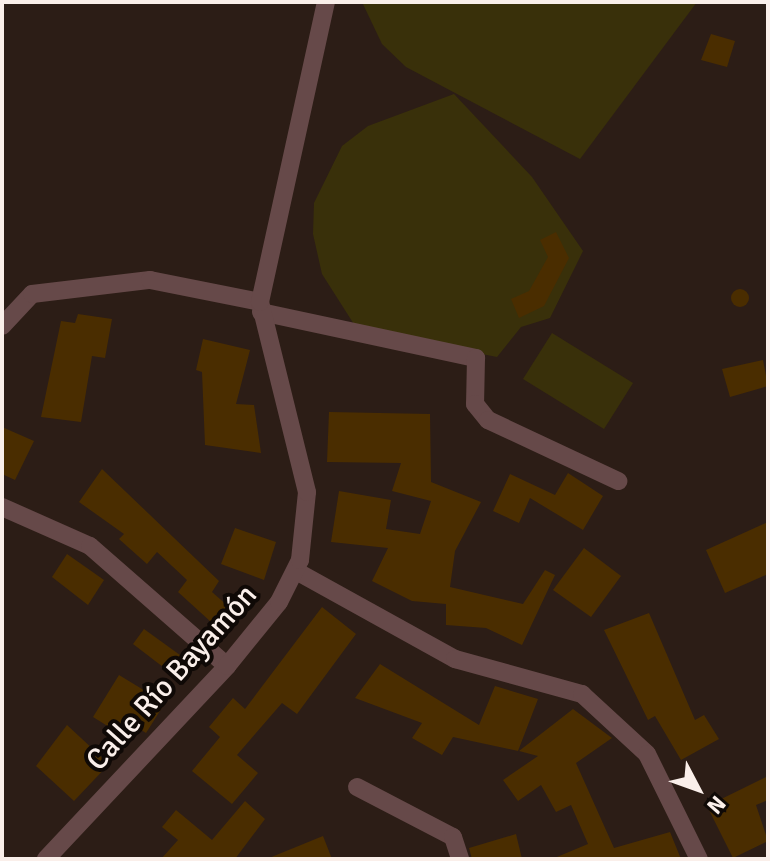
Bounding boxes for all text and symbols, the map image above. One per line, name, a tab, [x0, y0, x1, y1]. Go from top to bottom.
street label: Calle Río Bayamón	[79, 578, 265, 778]
north arrow	[658, 749, 738, 829]
text: N	[701, 790, 732, 820]

